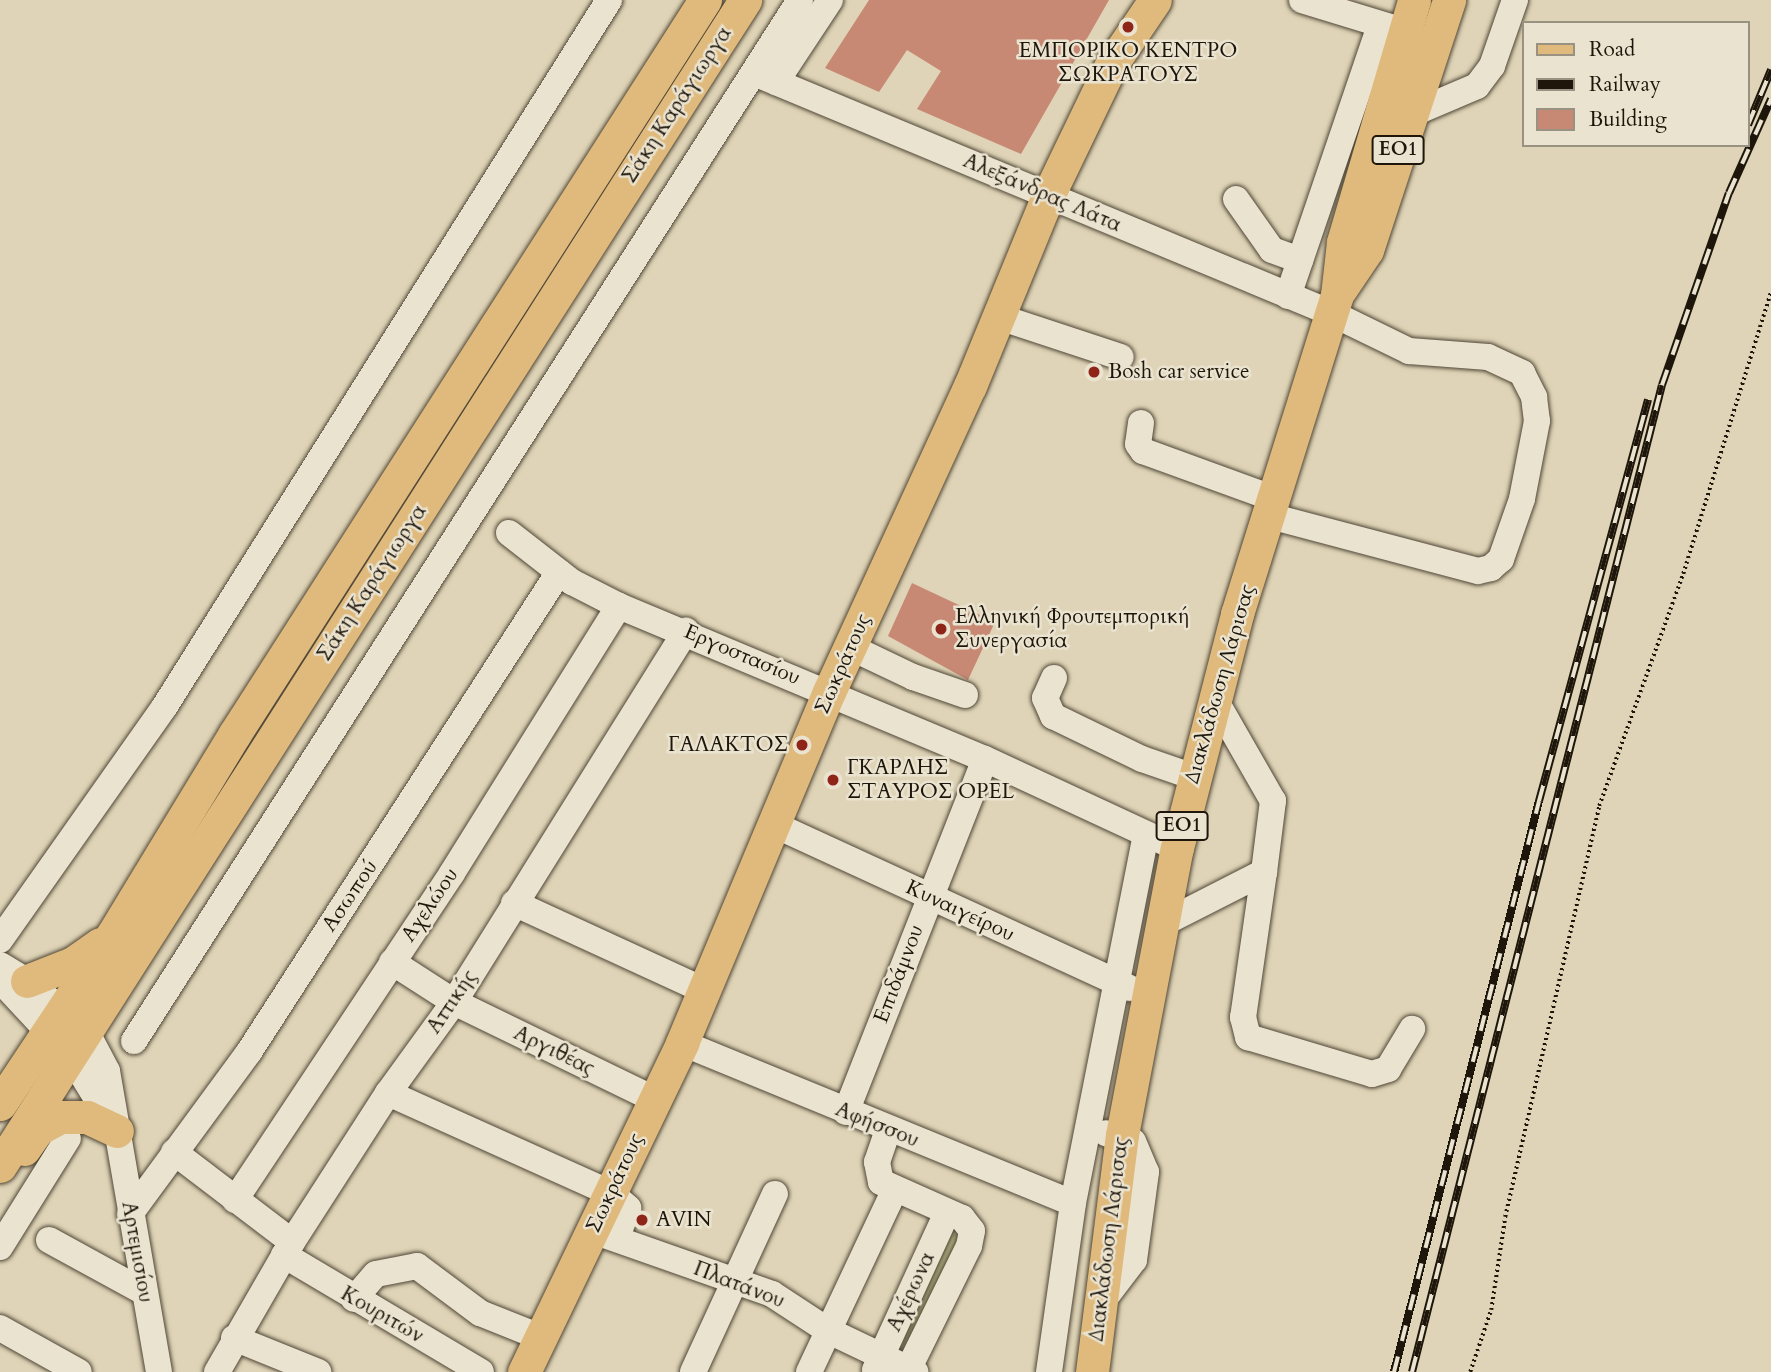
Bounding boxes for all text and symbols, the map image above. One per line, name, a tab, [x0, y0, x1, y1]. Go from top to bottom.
marker: ΕΜΠΟΡΙΚΟ ΚΕΝΤΡΟ ΣΩΚΡΑΤΟΥΣ	[1120, 19, 1136, 35]
legend	[1522, 21, 1750, 147]
street label: Σάκη Καράγιωργα	[617, 22, 737, 188]
text: Road	[1589, 35, 1635, 64]
place label: ΕΜΠΟΡΙΚΟ ΚΕΝΤΡΟ ΣΩΚΡΑΤΟΥΣ	[1019, 38, 1237, 88]
text: Railway	[1589, 70, 1661, 99]
text: Building	[1589, 105, 1667, 134]
road number: ΕΟ1	[1370, 134, 1426, 166]
street label: Αλεξάνδρας Λάτα	[959, 148, 1125, 238]
place label: Bosh car service	[1108, 359, 1250, 385]
marker: Bosh car service	[1086, 364, 1102, 380]
street label: Σάκη Καράγιωργα	[312, 500, 432, 666]
street label: Διακλάδωση Λάρισας	[1179, 581, 1261, 787]
place label: Ελληνική Φρουτεμπορική Συνεργασία	[955, 604, 1190, 654]
street label: Σωκράτους	[810, 610, 876, 718]
street label: Εργοστασίου	[680, 619, 804, 691]
marker: Ελληνική Φρουτεμπορική Συνεργασία	[933, 621, 949, 637]
place label: ΓΑΛΑΚΤΟΣ	[668, 732, 788, 758]
marker: ΓΑΛΑΚΤΟΣ	[794, 737, 810, 753]
place label: ΓΚΑΡΛΗΣ ΣΤΑΥΡΟΣ OPEL	[847, 755, 1014, 805]
marker: ΓΚΑΡΛΗΣ ΣΤΑΥΡΟΣ OPEL	[825, 772, 841, 788]
road number: ΕΟ1	[1154, 810, 1210, 842]
street label: Ασωπού	[317, 855, 383, 937]
street label: Αχελώου	[396, 863, 464, 947]
street label: Κυναιγείρου	[902, 875, 1018, 947]
street label: Επιδάμνου	[869, 921, 929, 1027]
street label: Αττικής	[422, 965, 482, 1039]
street label: Αργιθέας	[509, 1021, 599, 1081]
street label: Αφήσσου	[832, 1097, 922, 1153]
street label: Σωκράτους	[581, 1129, 649, 1237]
street label: Διακλάδωση Λάρισας	[1084, 1135, 1134, 1343]
street label: Αρτεμισίου	[116, 1199, 158, 1305]
place label: AVIN	[656, 1207, 711, 1233]
marker: AVIN	[634, 1212, 650, 1228]
street label: Αχέρωνα	[882, 1248, 940, 1336]
street label: Πλατάνου	[690, 1256, 788, 1314]
street label: Κουριτών	[336, 1281, 428, 1349]

